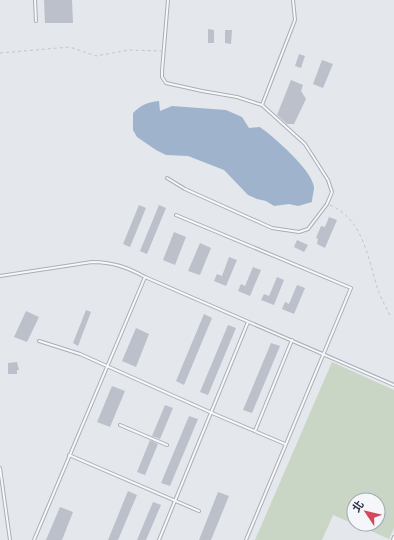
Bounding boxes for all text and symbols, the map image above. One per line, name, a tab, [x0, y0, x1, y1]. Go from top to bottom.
north arrow	[346, 492, 386, 532]
text: 北	[350, 498, 367, 515]

